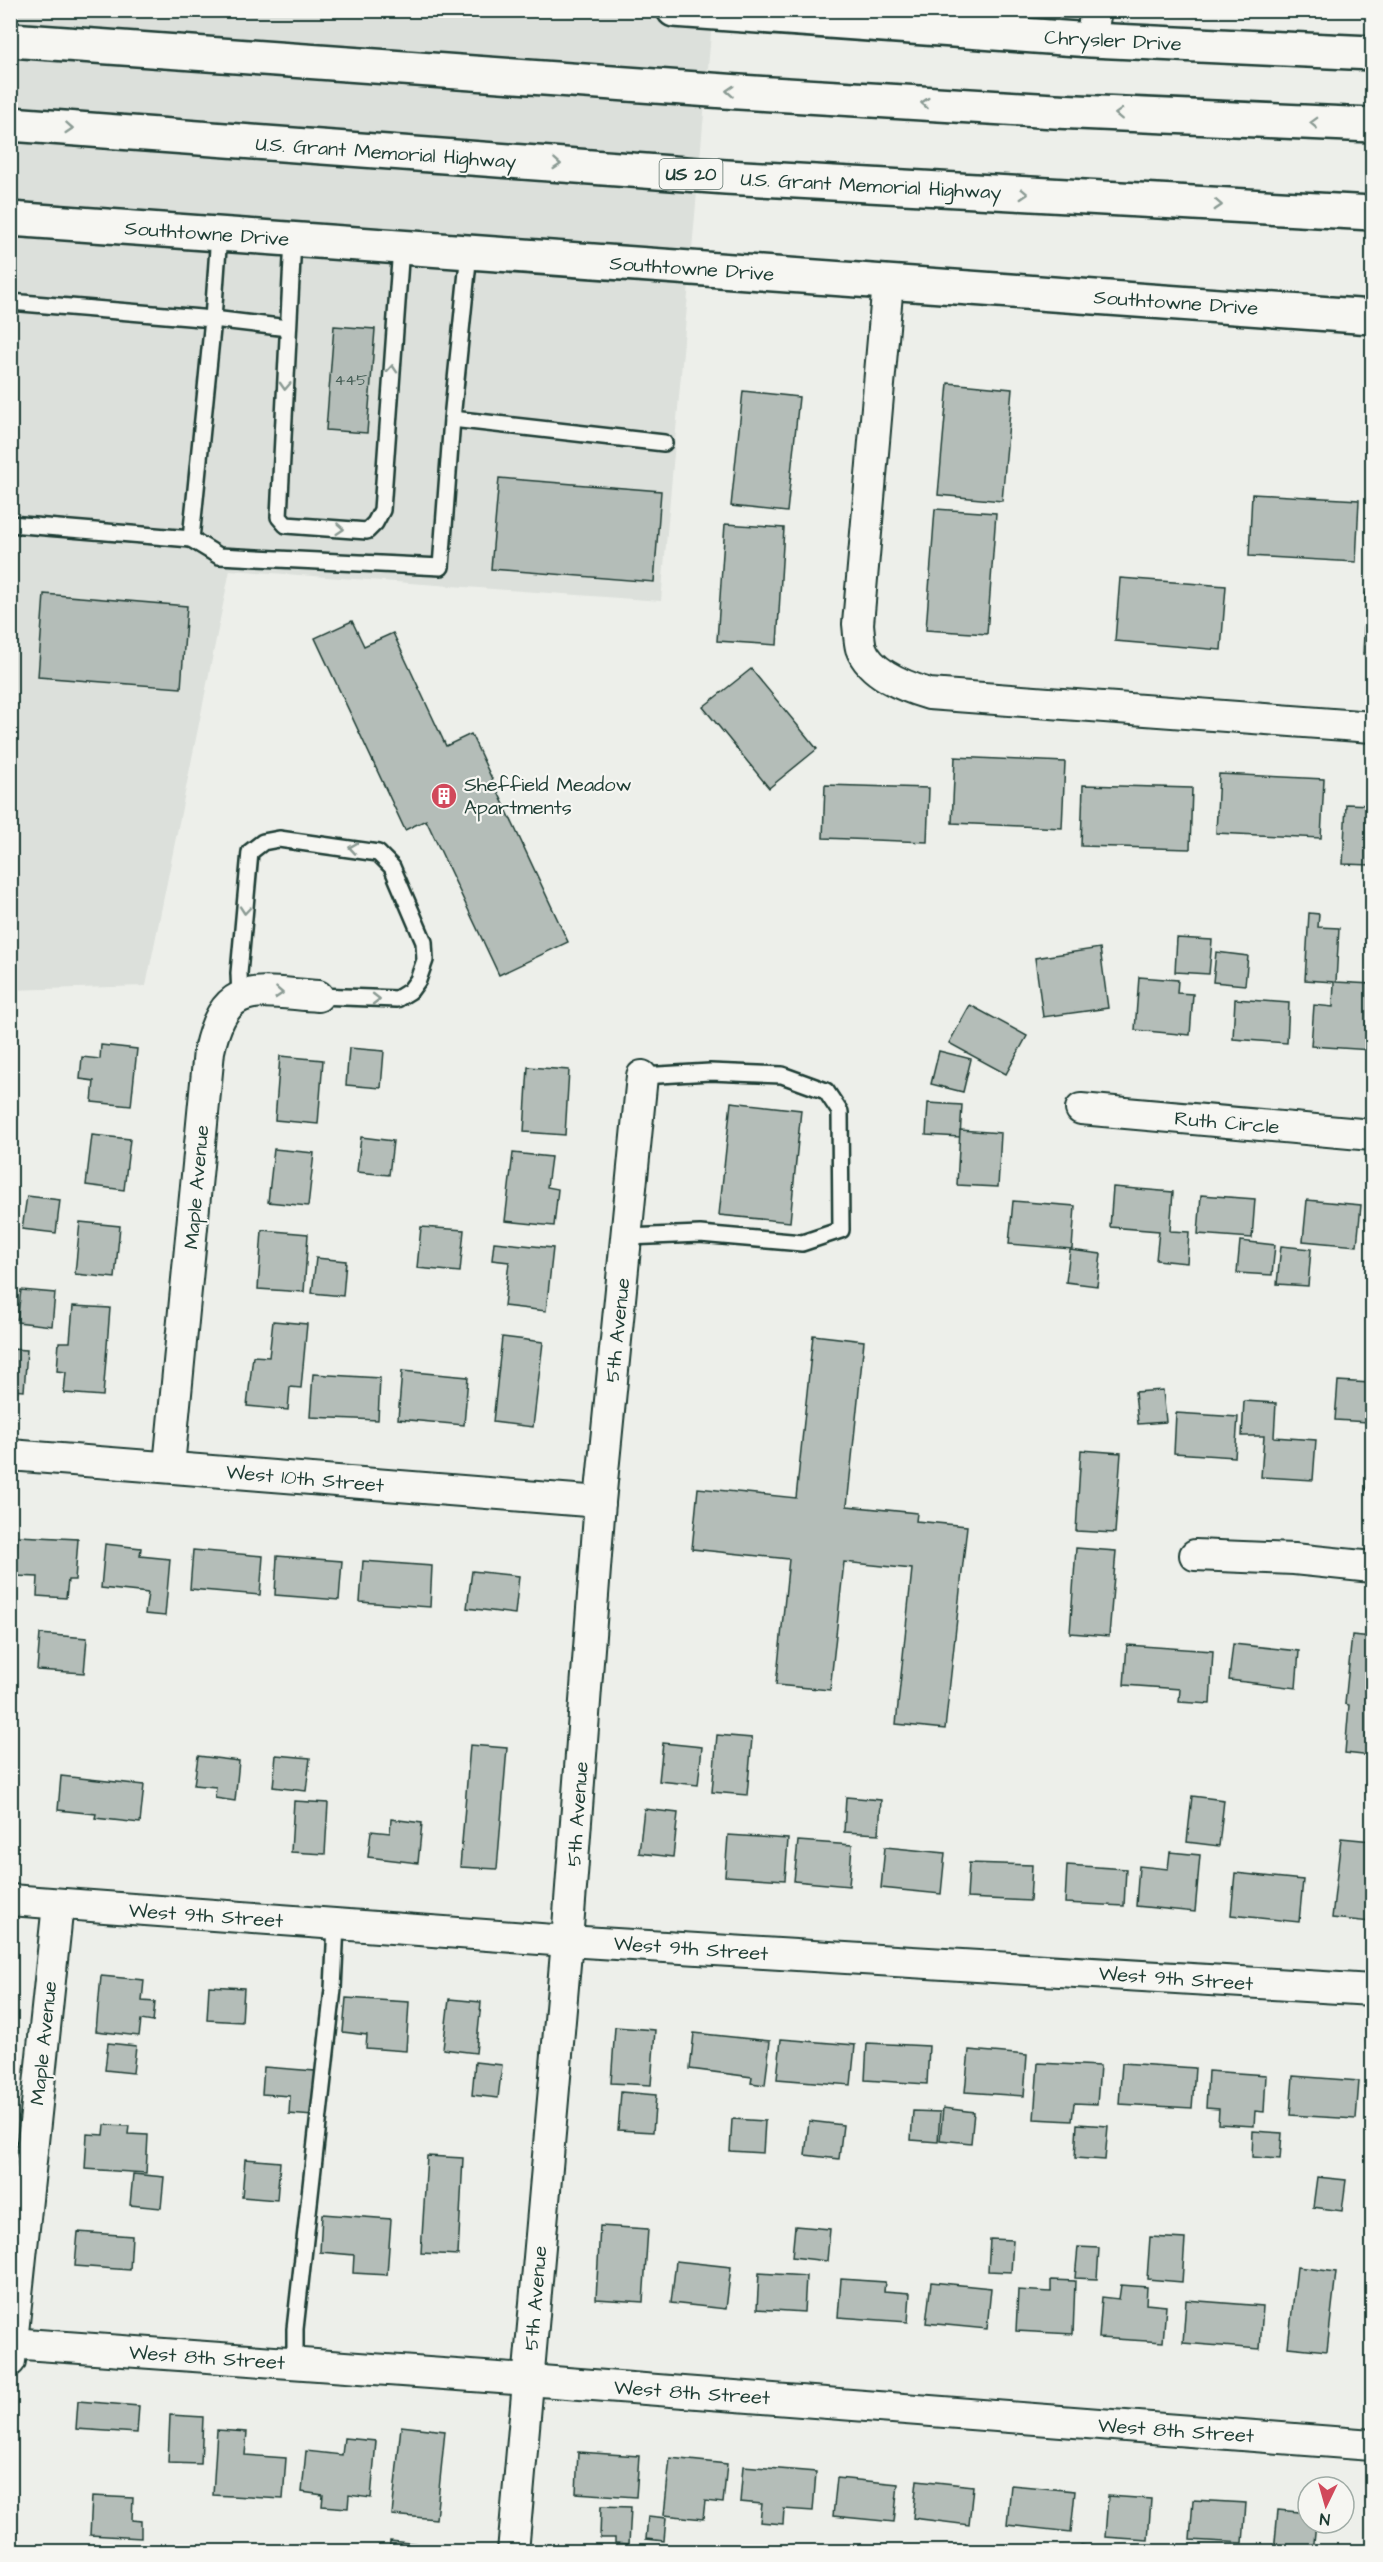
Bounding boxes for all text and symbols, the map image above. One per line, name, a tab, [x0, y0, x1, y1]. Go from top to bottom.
street label: Chrysler Drive	[1044, 23, 1182, 60]
one-way arrow	[725, 85, 734, 98]
one-way arrow	[920, 97, 929, 110]
one-way arrow	[1115, 108, 1124, 121]
one-way arrow	[1310, 116, 1319, 129]
one-way arrow	[64, 121, 73, 134]
street label: U.S. Grant Memorial Highway	[255, 130, 517, 177]
one-way arrow	[552, 157, 561, 170]
road number: US 20	[660, 159, 722, 189]
street label: U.S. Grant Memorial Highway	[740, 165, 1002, 208]
one-way arrow	[1019, 188, 1028, 201]
one-way arrow	[1214, 199, 1223, 212]
street label: Southtowne Drive	[124, 214, 290, 254]
street label: Southtowne Drive	[609, 249, 775, 289]
street label: Southtowne Drive	[1093, 283, 1259, 323]
one-way arrow	[385, 364, 398, 373]
house number: 445	[334, 369, 368, 391]
one-way arrow	[279, 382, 292, 391]
one-way arrow	[335, 522, 344, 535]
place label: Sheffield Meadow Apartments	[464, 771, 632, 822]
building icon: Sheffield Meadow Apartments	[429, 781, 459, 811]
one-way arrow	[348, 843, 357, 855]
one-way arrow	[239, 906, 252, 915]
one-way arrow	[274, 987, 283, 1000]
one-way arrow	[372, 993, 381, 1005]
street label: Ruth Circle	[1173, 1104, 1281, 1142]
street label: Maple Avenue	[178, 1124, 216, 1250]
street label: 5th Avenue	[599, 1276, 637, 1384]
street label: West 10th Street	[225, 1458, 385, 1500]
street label: 5th Avenue	[560, 1760, 596, 1867]
street label: West 9th Street	[128, 1897, 284, 1935]
street label: West 9th Street	[613, 1930, 769, 1968]
street label: West 9th Street	[1098, 1960, 1254, 1998]
street label: Maple Avenue	[24, 1979, 64, 2107]
street label: 5th Avenue	[517, 2244, 555, 2352]
street label: West 8th Street	[128, 2339, 286, 2377]
street label: West 8th Street	[613, 2374, 771, 2412]
street label: West 8th Street	[1097, 2412, 1255, 2450]
north arrow	[1296, 2475, 1356, 2535]
text: N	[1319, 2508, 1331, 2530]

